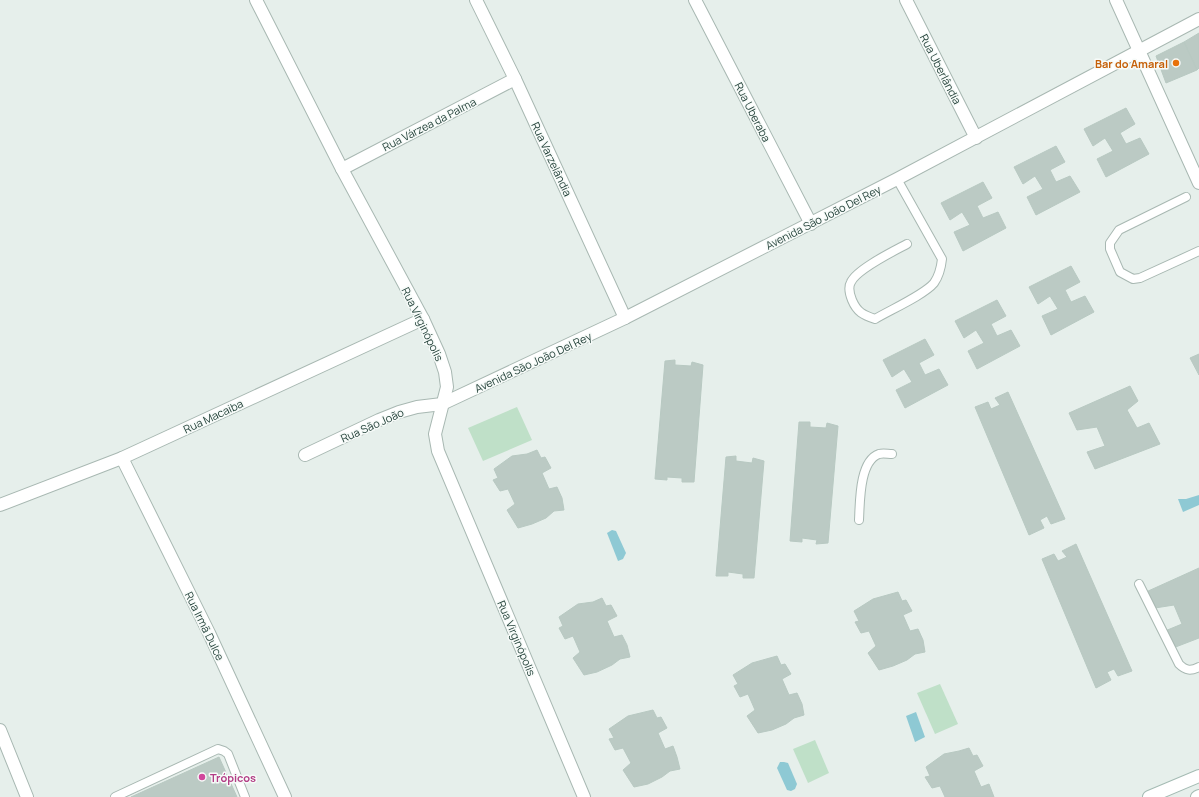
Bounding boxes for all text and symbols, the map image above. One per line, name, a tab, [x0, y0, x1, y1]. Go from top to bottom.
street label: Rua Uberlândia	[917, 31, 965, 107]
place label: Bar do Amaral	[1095, 56, 1168, 71]
marker: Bar do Amaral	[1171, 58, 1181, 68]
street label: Rua Uberaba	[732, 80, 774, 144]
street label: Rua Várzea da Palma	[380, 94, 478, 154]
street label: Rua Varzelândia	[528, 119, 576, 199]
street label: Avenida São João Del Rey	[763, 181, 883, 253]
street label: Rua Virginópolis	[399, 285, 447, 364]
street label: Avenida São João Del Rey	[472, 328, 594, 396]
street label: Rua Macaiba	[181, 396, 245, 436]
street label: Rua São João	[338, 404, 406, 446]
street label: Rua Irmã Dulce	[182, 589, 228, 663]
street label: Rua Virginópolis	[494, 598, 540, 678]
place label: Trópicos	[210, 770, 256, 785]
marker: Trópicos	[197, 772, 207, 782]

